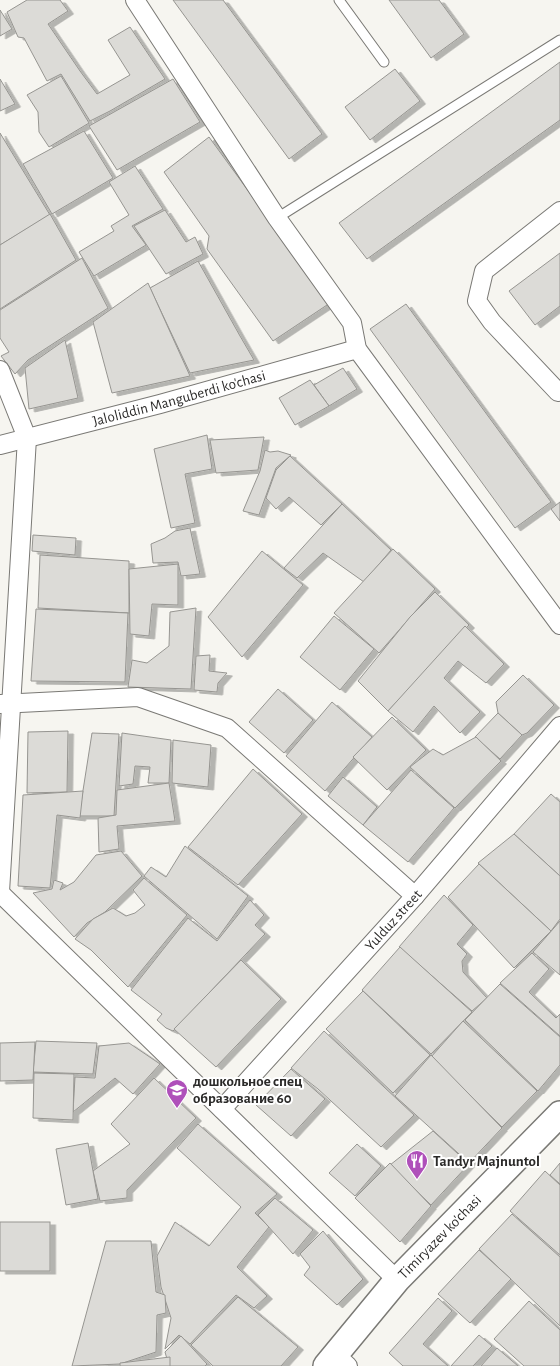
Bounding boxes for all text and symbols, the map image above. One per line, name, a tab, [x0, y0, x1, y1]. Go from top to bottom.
street label: Jaloliddin Manguberdi ko'chasi	[91, 367, 267, 429]
street label: Yulduz street	[362, 887, 425, 953]
place label: дошкольное спец образование 60	[193, 1074, 303, 1106]
school or university icon: дошкольное спец образование 60	[165, 1078, 189, 1109]
restaurant icon: Tandyr Majnuntol	[405, 1149, 429, 1180]
place label: Tandyr Majnuntol	[433, 1154, 540, 1169]
street label: Timiryazev ko'chasi	[395, 1192, 484, 1282]

